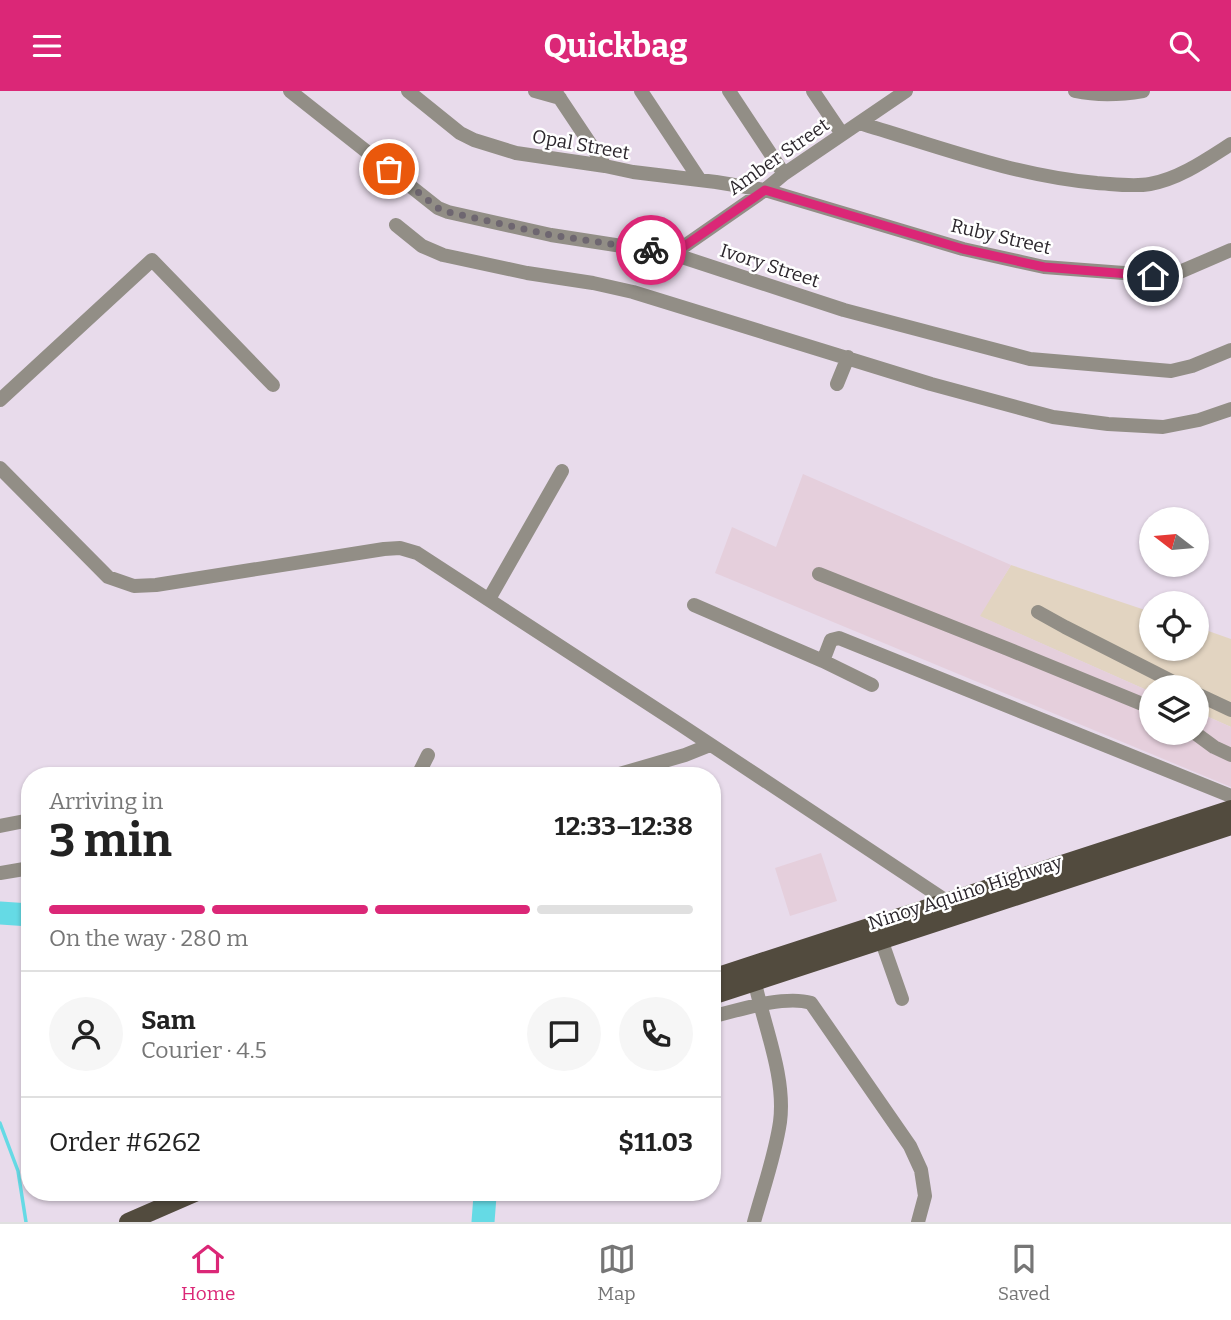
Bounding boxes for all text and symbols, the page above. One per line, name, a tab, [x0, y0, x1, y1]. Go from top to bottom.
icon: menu	[28, 27, 66, 65]
text: Quickbag	[543, 27, 688, 65]
icon: search	[1165, 27, 1203, 65]
street label: Amber Street	[723, 113, 833, 200]
street label: Opal Street	[530, 125, 632, 164]
pin	[359, 139, 419, 199]
icon: bag	[370, 150, 408, 188]
street label: Ruby Street	[949, 214, 1053, 259]
courier	[616, 215, 686, 285]
icon: bike	[632, 231, 670, 269]
street label: Ivory Street	[717, 239, 822, 292]
pin	[1123, 246, 1183, 306]
icon: home	[1134, 257, 1172, 295]
north arrow	[1139, 507, 1209, 577]
map controls	[1139, 507, 1209, 745]
button: locate	[1139, 591, 1209, 661]
button: layers	[1139, 675, 1209, 745]
text: Arriving in	[49, 787, 163, 815]
text: 12:33–12:38	[554, 811, 693, 842]
text: 3 min	[49, 813, 172, 868]
street label: Ninoy Aquino Highway	[865, 850, 1066, 935]
text: On the way · 280 m	[49, 924, 248, 952]
button: person	[49, 997, 123, 1071]
button: chat	[527, 997, 601, 1071]
button: phone	[619, 997, 693, 1071]
text: Sam	[141, 1005, 196, 1036]
text: Courier · 4.5	[141, 1036, 267, 1064]
text: Order #6262	[49, 1127, 201, 1158]
text: $11.03	[618, 1127, 693, 1158]
tab: Home	[181, 1240, 235, 1305]
tab: Map	[597, 1240, 636, 1305]
tab: Saved	[998, 1240, 1050, 1305]

